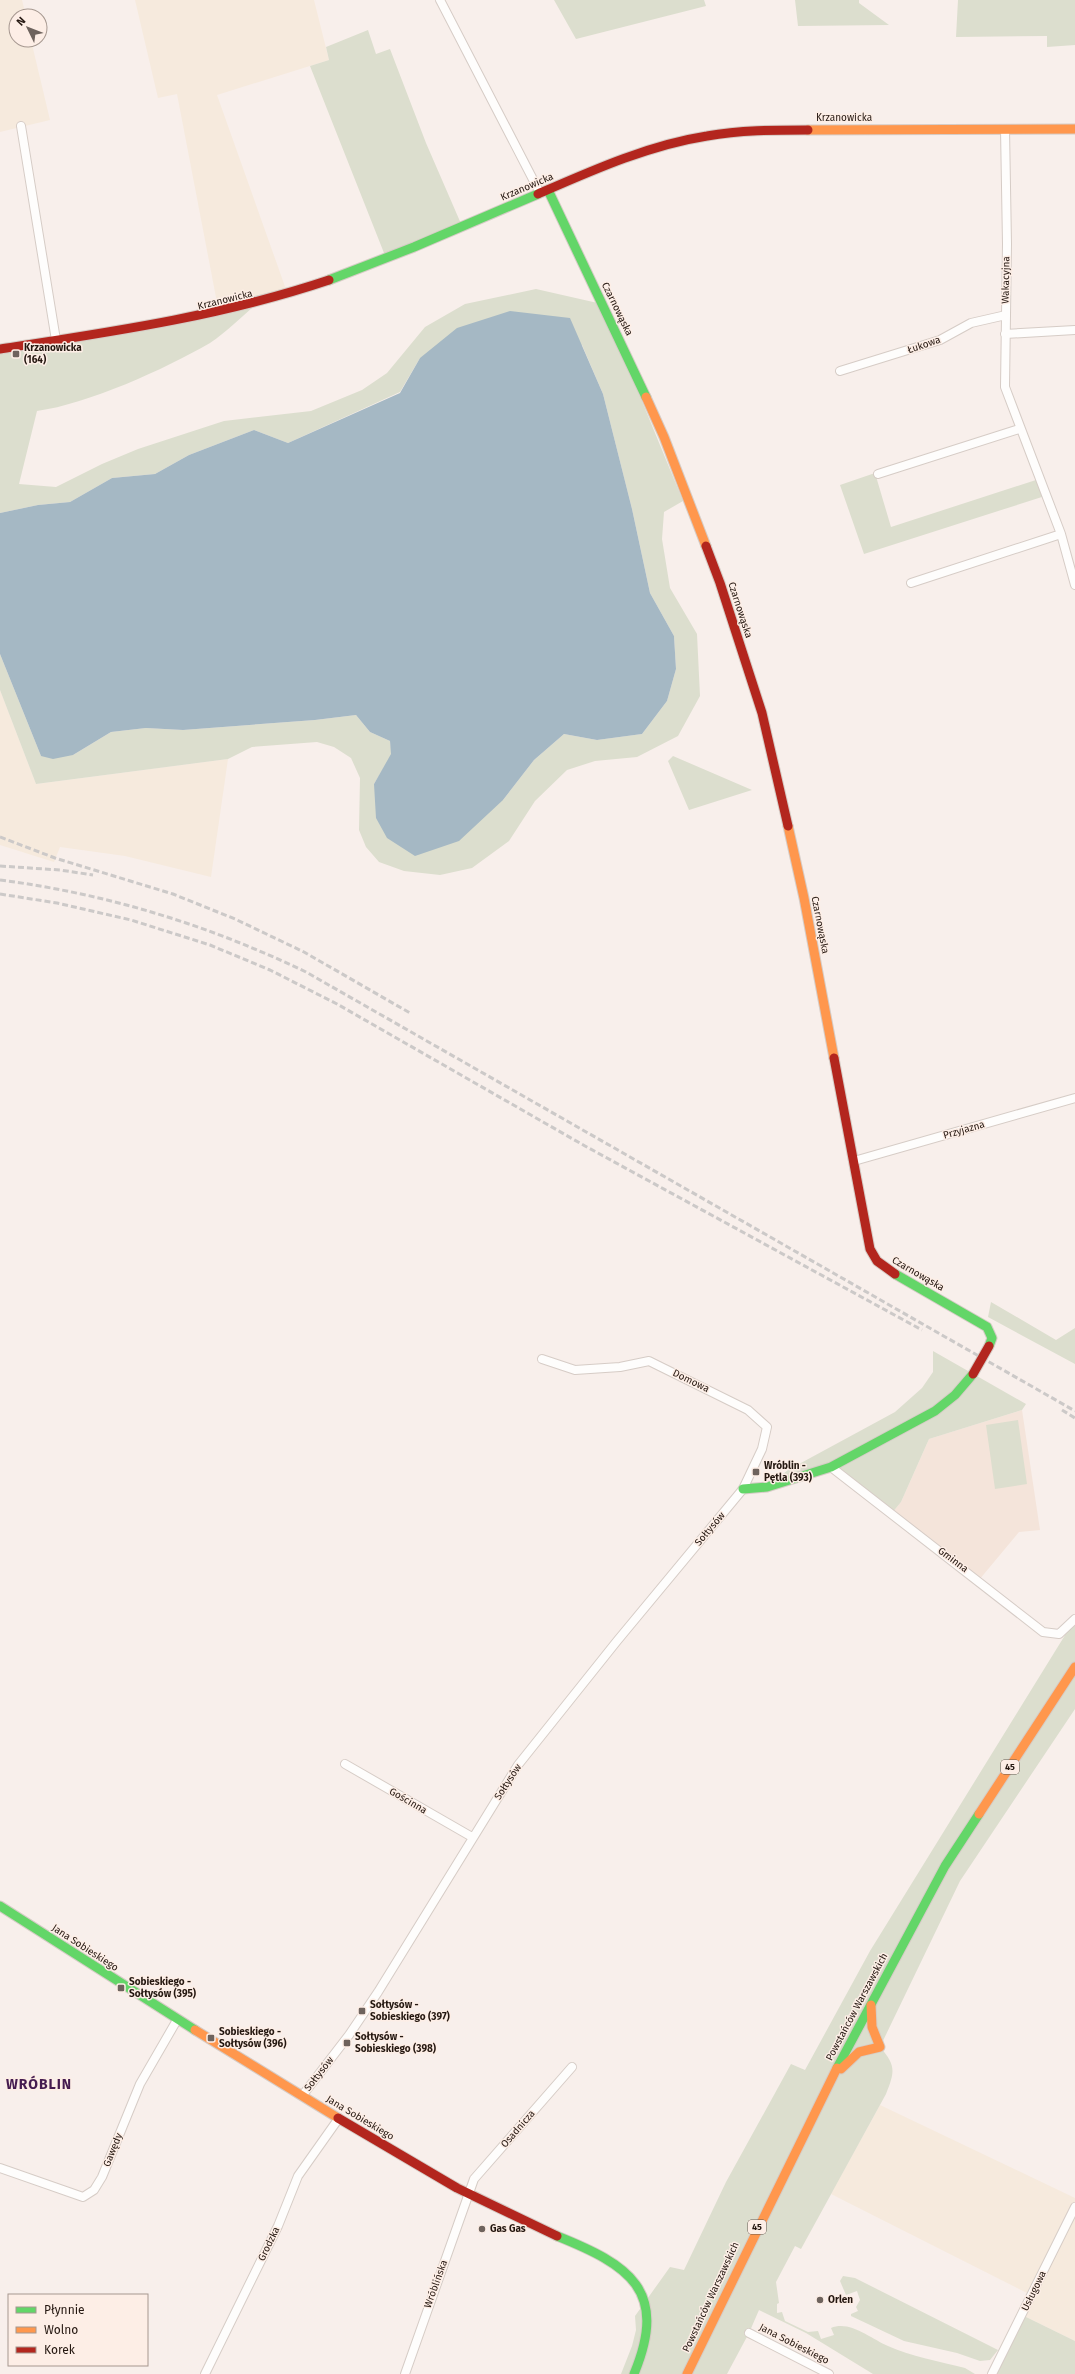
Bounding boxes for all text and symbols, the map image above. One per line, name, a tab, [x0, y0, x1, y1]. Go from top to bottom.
north arrow	[8, 8, 48, 48]
text: N	[14, 14, 28, 29]
street label: Krzanowicka	[816, 112, 872, 124]
street label: Krzanowicka	[499, 170, 555, 204]
street label: Wakacyjna	[1000, 256, 1012, 304]
street label: Czarnowąska	[599, 280, 635, 338]
street label: Krzanowicka	[196, 287, 254, 313]
street label: Łukowa	[906, 334, 942, 356]
place label: Krzanowicka (164)	[24, 342, 82, 366]
marker: Krzanowicka (164)	[11, 349, 21, 359]
street label: Czarnowąska	[725, 580, 755, 640]
street label: Czarnowąska	[809, 895, 831, 955]
street label: Przyjazna	[942, 1118, 986, 1142]
street label: Czarnowąska	[890, 1254, 946, 1294]
street label: Domowa	[671, 1367, 711, 1395]
place label: Wróblin - Pętla (393)	[764, 1459, 813, 1484]
marker: Wróblin - Pętla (393)	[751, 1467, 761, 1477]
street label: Sołtysów	[692, 1510, 728, 1548]
street label: Gminna	[935, 1545, 971, 1575]
road number: 45	[1001, 1760, 1019, 1774]
street label: Sołtysów	[492, 1762, 524, 1802]
street label: Gościnna	[387, 1785, 429, 1817]
street label: Jana Sobieskiego	[49, 1922, 121, 1974]
street label: Powstańców Warszawskich	[823, 1951, 890, 2063]
place label: Sobieskiego - Sołtysów (395)	[129, 1976, 197, 2000]
marker: Sobieskiego - Sołtysów (395)	[116, 1983, 126, 1993]
place label: Sołtysów - Sobieskiego (397)	[370, 1998, 451, 2023]
marker: Sołtysów - Sobieskiego (397)	[357, 2006, 367, 2016]
place label: Sobieskiego - Sołtysów (396)	[219, 2026, 287, 2050]
place label: Sołtysów - Sobieskiego (398)	[355, 2030, 437, 2055]
marker: Sobieskiego - Sołtysów (396)	[206, 2033, 216, 2043]
marker: Sołtysów - Sobieskiego (398)	[342, 2038, 352, 2048]
street label: Sołtysów	[302, 2054, 336, 2094]
district label: WRÓBLIN	[6, 2075, 72, 2093]
street label: Jana Sobieskiego	[324, 2093, 396, 2143]
street label: Osadnicza	[498, 2108, 538, 2150]
street label: Gawędy	[101, 2131, 125, 2169]
road number: 45	[748, 2220, 766, 2234]
place label: Gas Gas	[490, 2223, 526, 2235]
marker: Gas Gas	[477, 2224, 487, 2234]
street label: Grodzka	[256, 2225, 282, 2263]
street label: Powstańców Warszawskich	[679, 2240, 742, 2354]
street label: Wróblińska	[421, 2258, 450, 2310]
street label: Usługowa	[1019, 2269, 1049, 2313]
legend	[8, 2294, 148, 2366]
place label: Orlen	[828, 2294, 853, 2306]
marker: Orlen	[815, 2295, 825, 2305]
text: Płynnie	[44, 2303, 85, 2317]
street label: Jana Sobieskiego	[757, 2321, 831, 2367]
text: Wolno	[44, 2323, 78, 2337]
text: Korek	[44, 2343, 76, 2357]

